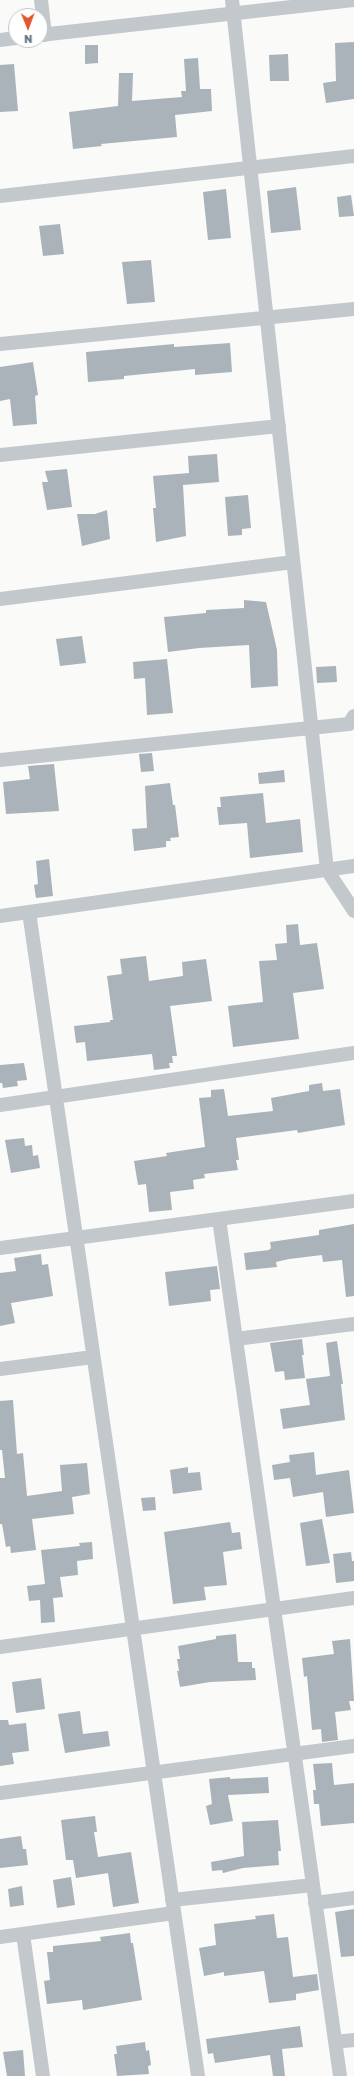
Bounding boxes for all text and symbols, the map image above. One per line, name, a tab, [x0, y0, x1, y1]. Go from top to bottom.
north arrow	[8, 8, 48, 48]
text: N	[24, 33, 33, 46]

